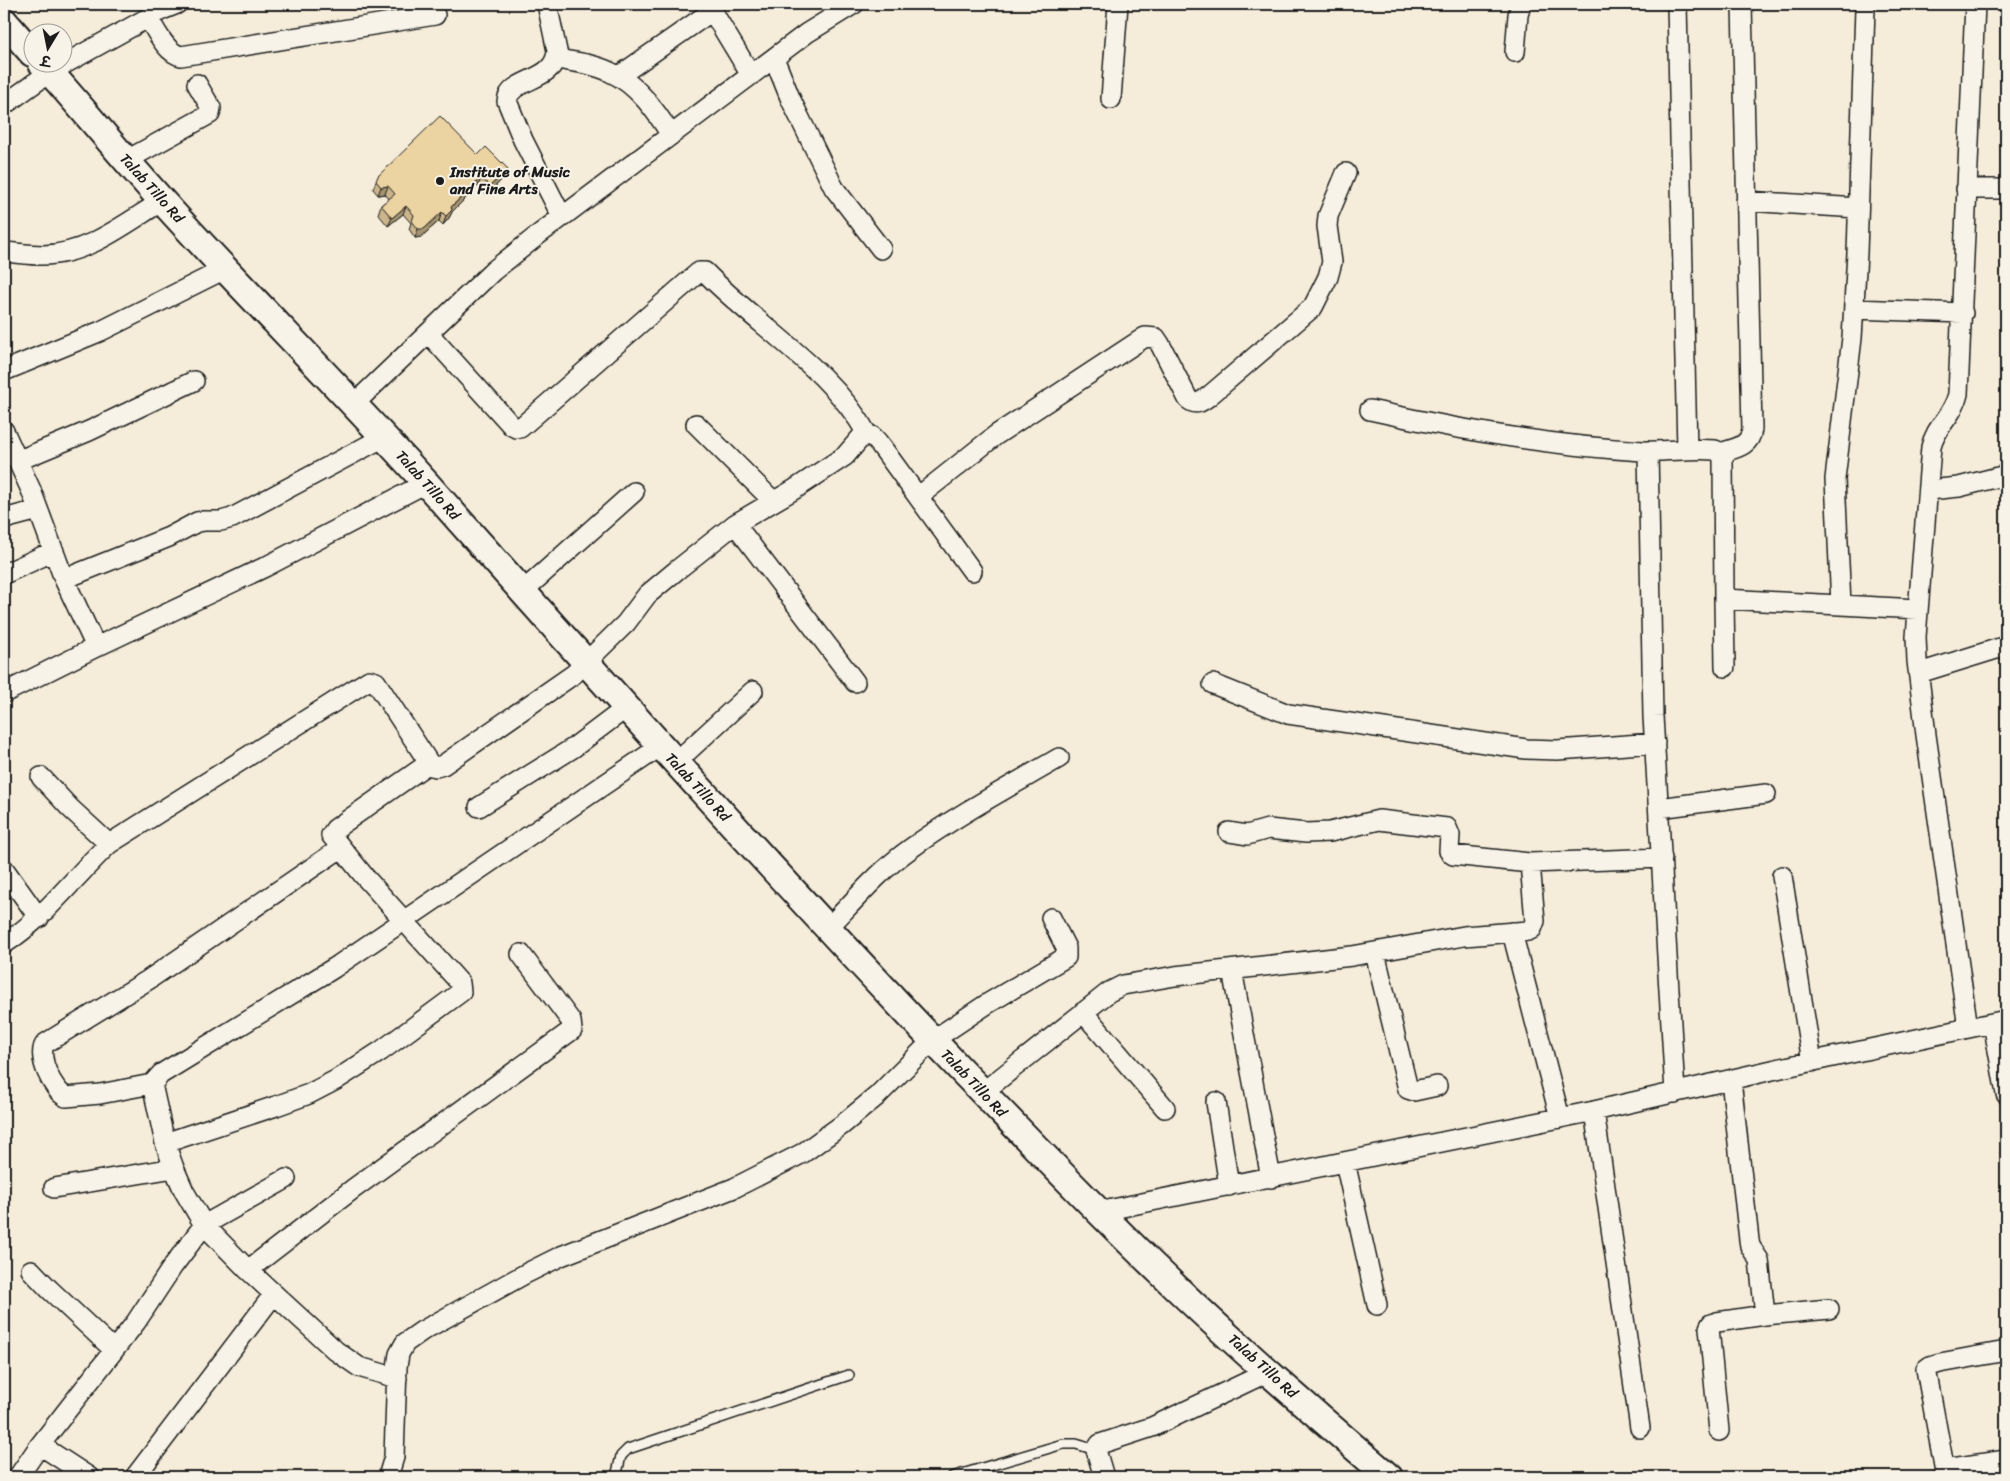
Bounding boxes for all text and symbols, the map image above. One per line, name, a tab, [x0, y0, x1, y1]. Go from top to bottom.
north arrow	[22, 22, 72, 72]
text: उ	[37, 47, 55, 74]
street label: Talab Tillo Rd	[113, 147, 192, 230]
place label: Institute of Music and Fine Arts	[449, 159, 571, 202]
marker: Institute of Music and Fine Arts	[434, 175, 446, 187]
street label: Talab Tillo Rd	[389, 444, 468, 527]
street label: Talab Tillo Rd	[659, 746, 738, 829]
street label: Talab Tillo Rd	[934, 1043, 1014, 1124]
street label: Talab Tillo Rd	[1222, 1327, 1305, 1406]

